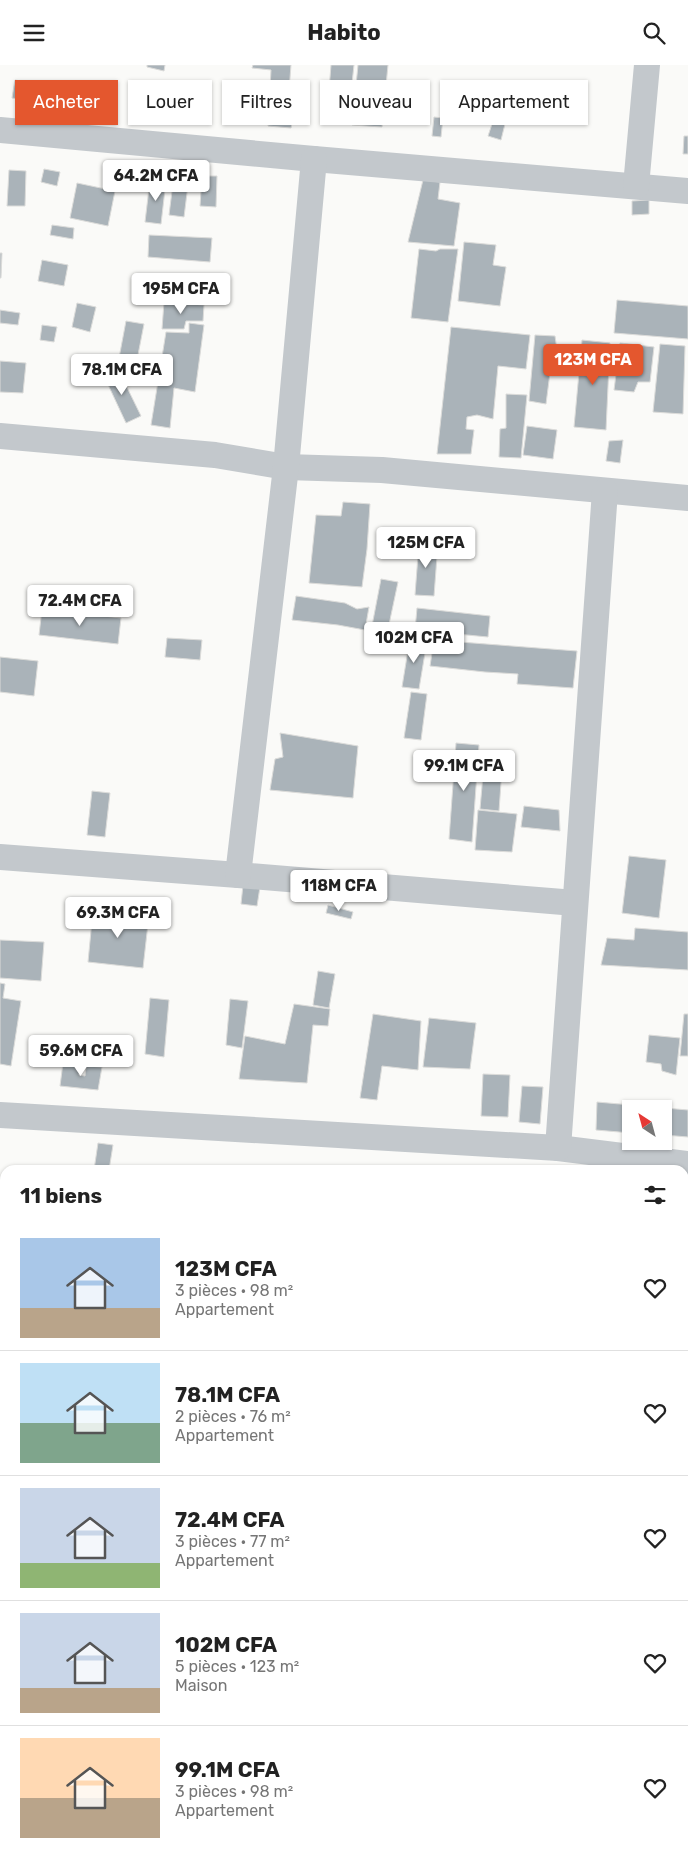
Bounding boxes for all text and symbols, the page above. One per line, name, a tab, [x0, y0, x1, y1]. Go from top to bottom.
icon: menu	[20, 19, 48, 47]
text: Habito	[307, 19, 381, 46]
icon: search	[640, 19, 668, 47]
chip: Acheter	[15, 80, 118, 125]
chip: Louer	[128, 80, 212, 125]
chip: Filtres	[222, 80, 310, 125]
chip: Nouveau	[320, 80, 430, 125]
chip: Appartement	[440, 80, 588, 125]
pin: 64.2M CFA	[99, 159, 213, 202]
text: 64.2M CFA	[114, 166, 198, 185]
pin: 195M CFA	[129, 273, 233, 315]
text: 195M CFA	[142, 279, 220, 298]
pin: 123M CFA	[541, 343, 645, 386]
text: 123M CFA	[554, 350, 632, 369]
pin: 78.1M CFA	[65, 353, 179, 396]
text: 78.1M CFA	[82, 360, 162, 379]
pin: 125M CFA	[374, 527, 478, 569]
text: 125M CFA	[387, 533, 465, 552]
pin: 72.4M CFA	[23, 585, 137, 627]
text: 72.4M CFA	[38, 591, 122, 610]
pin: 102M CFA	[362, 621, 466, 664]
text: 102M CFA	[375, 628, 453, 647]
pin: 99.1M CFA	[407, 749, 521, 792]
text: 99.1M CFA	[424, 756, 504, 775]
pin: 118M CFA	[287, 869, 391, 912]
text: 118M CFA	[301, 876, 377, 895]
pin: 69.3M CFA	[61, 897, 175, 939]
text: 69.3M CFA	[76, 903, 160, 922]
pin: 59.6M CFA	[24, 1035, 138, 1077]
text: 59.6M CFA	[39, 1041, 123, 1060]
north arrow	[622, 1100, 672, 1150]
map controls	[622, 1100, 672, 1150]
icon: filters	[641, 1181, 669, 1209]
text: 11 biens	[20, 1183, 102, 1208]
text: 123M CFA	[175, 1256, 277, 1281]
icon: home	[60, 1258, 120, 1318]
icon: heart	[641, 1274, 669, 1302]
text: 3 pièces · 98 m²	[175, 1281, 293, 1300]
text: Appartement	[175, 1300, 274, 1319]
text: 78.1M CFA	[175, 1382, 280, 1407]
icon: home	[60, 1383, 120, 1443]
icon: heart	[641, 1399, 669, 1427]
text: 2 pièces · 76 m²	[175, 1407, 291, 1426]
text: Appartement	[175, 1426, 274, 1445]
text: 72.4M CFA	[175, 1507, 285, 1532]
icon: home	[60, 1508, 120, 1568]
icon: heart	[641, 1524, 669, 1552]
text: 3 pièces · 77 m²	[175, 1532, 290, 1551]
text: Appartement	[175, 1551, 274, 1570]
text: 102M CFA	[175, 1632, 277, 1657]
icon: home	[60, 1633, 120, 1693]
icon: heart	[641, 1649, 669, 1677]
text: 5 pièces · 123 m²	[175, 1657, 299, 1676]
text: Maison	[175, 1676, 227, 1695]
text: 99.1M CFA	[175, 1757, 280, 1782]
icon: home	[60, 1758, 120, 1818]
icon: heart	[641, 1774, 669, 1802]
text: 3 pièces · 98 m²	[175, 1782, 293, 1801]
text: Appartement	[175, 1801, 274, 1820]

